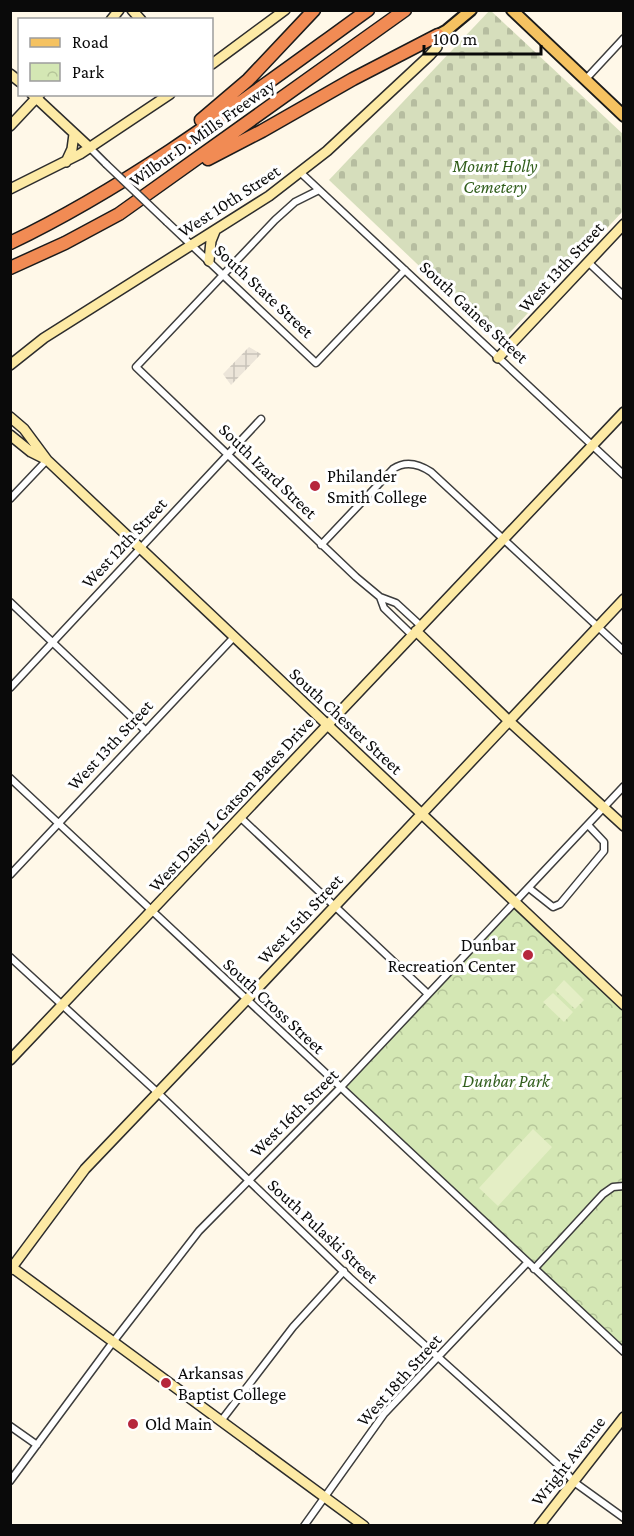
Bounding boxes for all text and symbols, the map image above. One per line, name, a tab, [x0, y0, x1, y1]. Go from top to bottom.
legend	[18, 18, 213, 96]
scale bar	[424, 18, 541, 56]
text: 100 m	[433, 29, 478, 49]
text: Road	[72, 32, 109, 52]
text: Park	[72, 62, 104, 82]
street label: Wilbur D. Mills Freeway	[125, 75, 279, 191]
park label: Mount Holly Cemetery	[451, 156, 538, 197]
street label: West 10th Street	[174, 160, 285, 241]
street label: West 13th Street	[514, 217, 608, 316]
street label: South State Street	[210, 240, 318, 343]
street label: South Gaines Street	[416, 257, 533, 368]
street label: South Izard Street	[215, 419, 322, 523]
place label: Philander Smith College	[327, 466, 427, 507]
marker: Philander Smith College	[308, 479, 322, 493]
street label: West 12th Street	[77, 493, 172, 592]
street label: South Chester Street	[285, 664, 407, 779]
street label: West 13th Street	[63, 695, 157, 794]
street label: West Daisy L Gatson Bates Drive	[145, 712, 318, 896]
street label: West 15th Street	[253, 869, 347, 968]
place label: Dunbar Recreation Center	[388, 935, 517, 976]
marker: Dunbar Recreation Center	[521, 948, 535, 962]
street label: South Cross Street	[219, 954, 330, 1059]
street label: West 16th Street	[246, 1064, 343, 1161]
park label: Dunbar Park	[462, 1071, 551, 1091]
street label: South Pulaski Street	[264, 1175, 383, 1288]
street label: West 18th Street	[352, 1329, 446, 1430]
place label: Arkansas Baptist College	[178, 1363, 286, 1404]
marker: Arkansas Baptist College	[159, 1376, 173, 1390]
street label: Wright Avenue	[527, 1412, 609, 1510]
place label: Old Main	[145, 1414, 213, 1434]
marker: Old Main	[126, 1417, 140, 1431]

